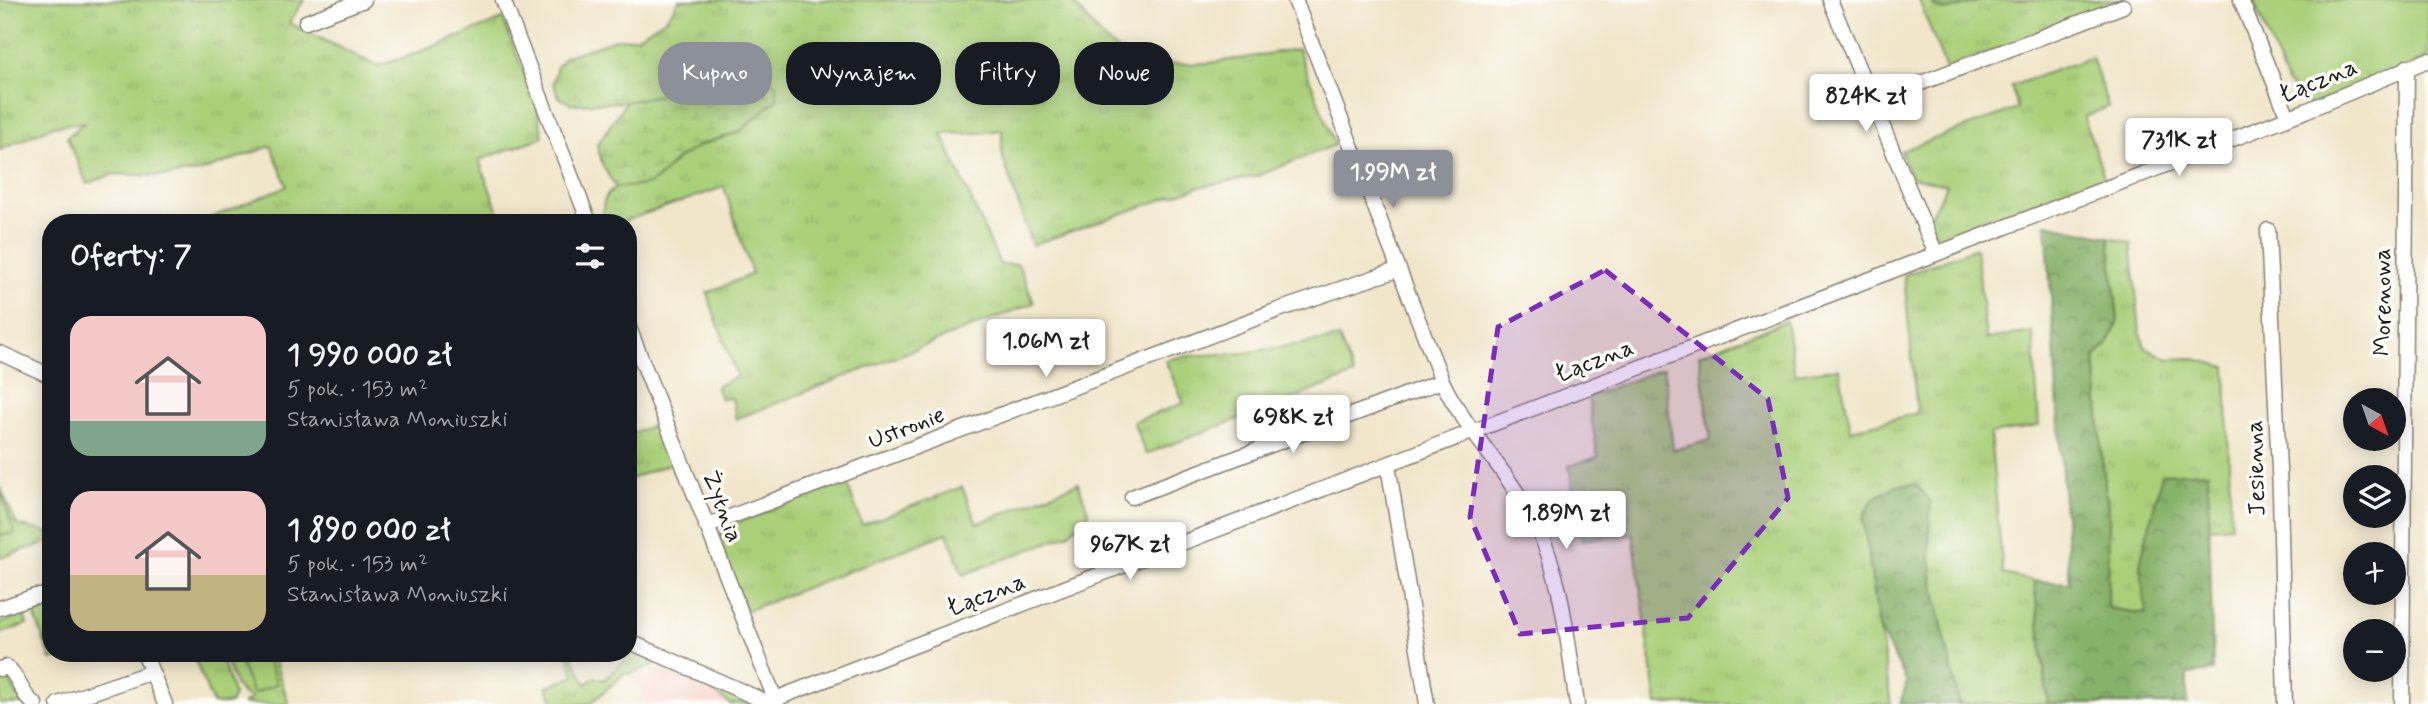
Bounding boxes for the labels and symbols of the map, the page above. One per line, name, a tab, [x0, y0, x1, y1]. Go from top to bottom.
street label: Łączna	[2275, 52, 2362, 111]
pin: 824K zł	[1801, 74, 1931, 134]
pin: 731K zł	[2114, 118, 2244, 178]
pin: 1.99M zł	[1321, 150, 1465, 210]
street label: Morenowa	[2368, 248, 2399, 356]
pin: 1.06M zł	[974, 320, 1118, 379]
street label: Łączna	[1551, 332, 1638, 390]
north arrow	[2343, 388, 2406, 452]
pin: 698K zł	[1228, 396, 1358, 455]
street label: Ustronie	[864, 400, 949, 457]
street label: Jesienna	[2239, 419, 2274, 516]
street label: Żytnia	[694, 466, 749, 547]
pin: 1.89M zł	[1494, 491, 1638, 551]
pin: 967K zł	[1065, 522, 1195, 582]
street label: Łączna	[943, 566, 1030, 624]

